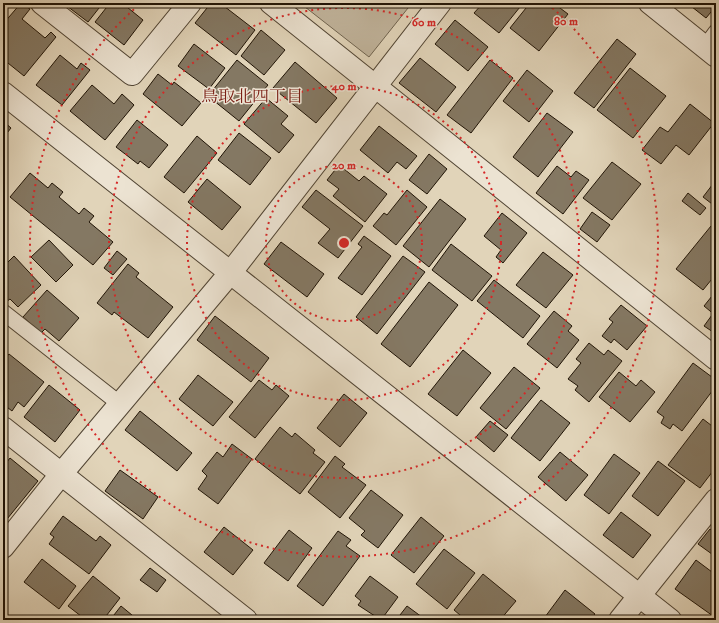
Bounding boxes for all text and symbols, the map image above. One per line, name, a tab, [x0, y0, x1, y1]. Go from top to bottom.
text: 80 m	[554, 14, 578, 29]
text: 60 m	[412, 15, 436, 30]
text: 40 m	[331, 79, 356, 94]
district label: 鳥取北四丁目	[201, 86, 303, 108]
text: 20 m	[332, 158, 356, 173]
centre of rings	[337, 236, 351, 250]

